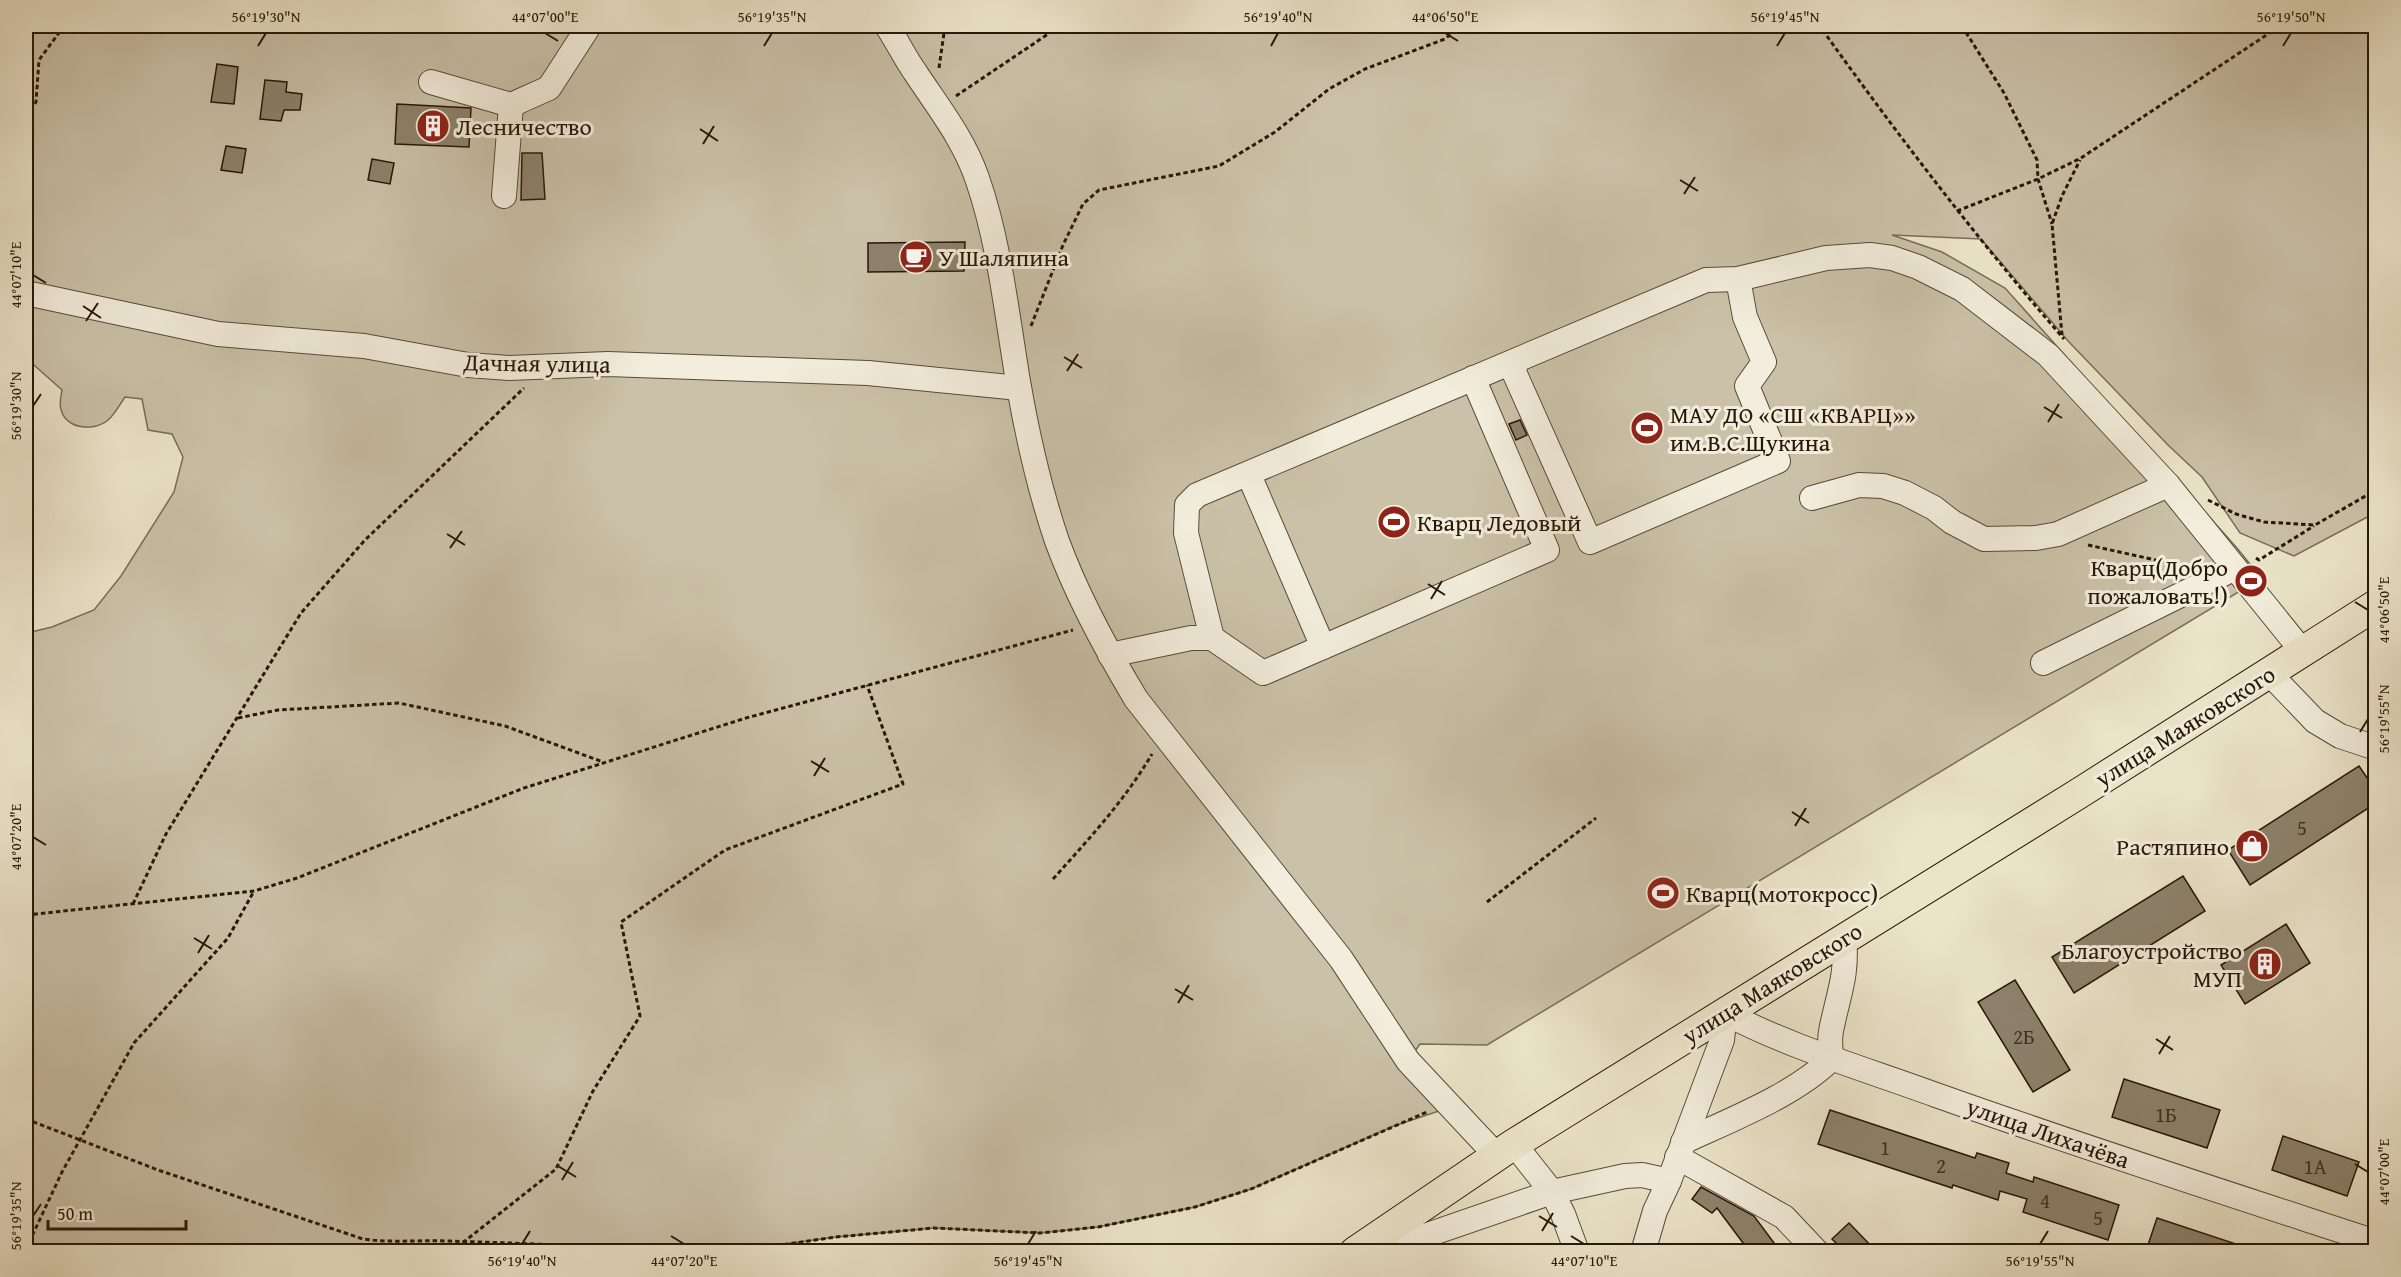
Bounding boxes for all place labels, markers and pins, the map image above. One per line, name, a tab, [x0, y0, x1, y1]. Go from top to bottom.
building icon: Лесничество	[415, 108, 451, 144]
place label: Лесничество	[456, 109, 592, 144]
cafe icon: У Шаляпина	[898, 239, 934, 275]
place label: У Шаляпина	[939, 240, 1070, 275]
place label: МАУ ДО «СШ «КВАРЦ»» им.В.С.Щукина	[1670, 397, 1916, 460]
sports icon: МАУ ДО «СШ «КВАРЦ»» им.В.С.Щукина	[1629, 410, 1665, 446]
sports icon: Кварц Ледовый	[1376, 504, 1412, 540]
place label: Кварц Ледовый	[1417, 505, 1581, 540]
place label: Кварц(Добро пожаловать!)	[2087, 550, 2228, 613]
sports icon: Кварц(Добро пожаловать!)	[2233, 563, 2269, 599]
shop icon: Растяпино	[2234, 828, 2270, 864]
place label: Растяпино	[2116, 829, 2229, 864]
sports icon: Кварц(мотокросс)	[1645, 875, 1681, 911]
place label: Кварц(мотокросс)	[1686, 876, 1878, 911]
place label: Благоустройство МУП	[2061, 933, 2242, 996]
building icon: Благоустройство МУП	[2247, 946, 2283, 982]

